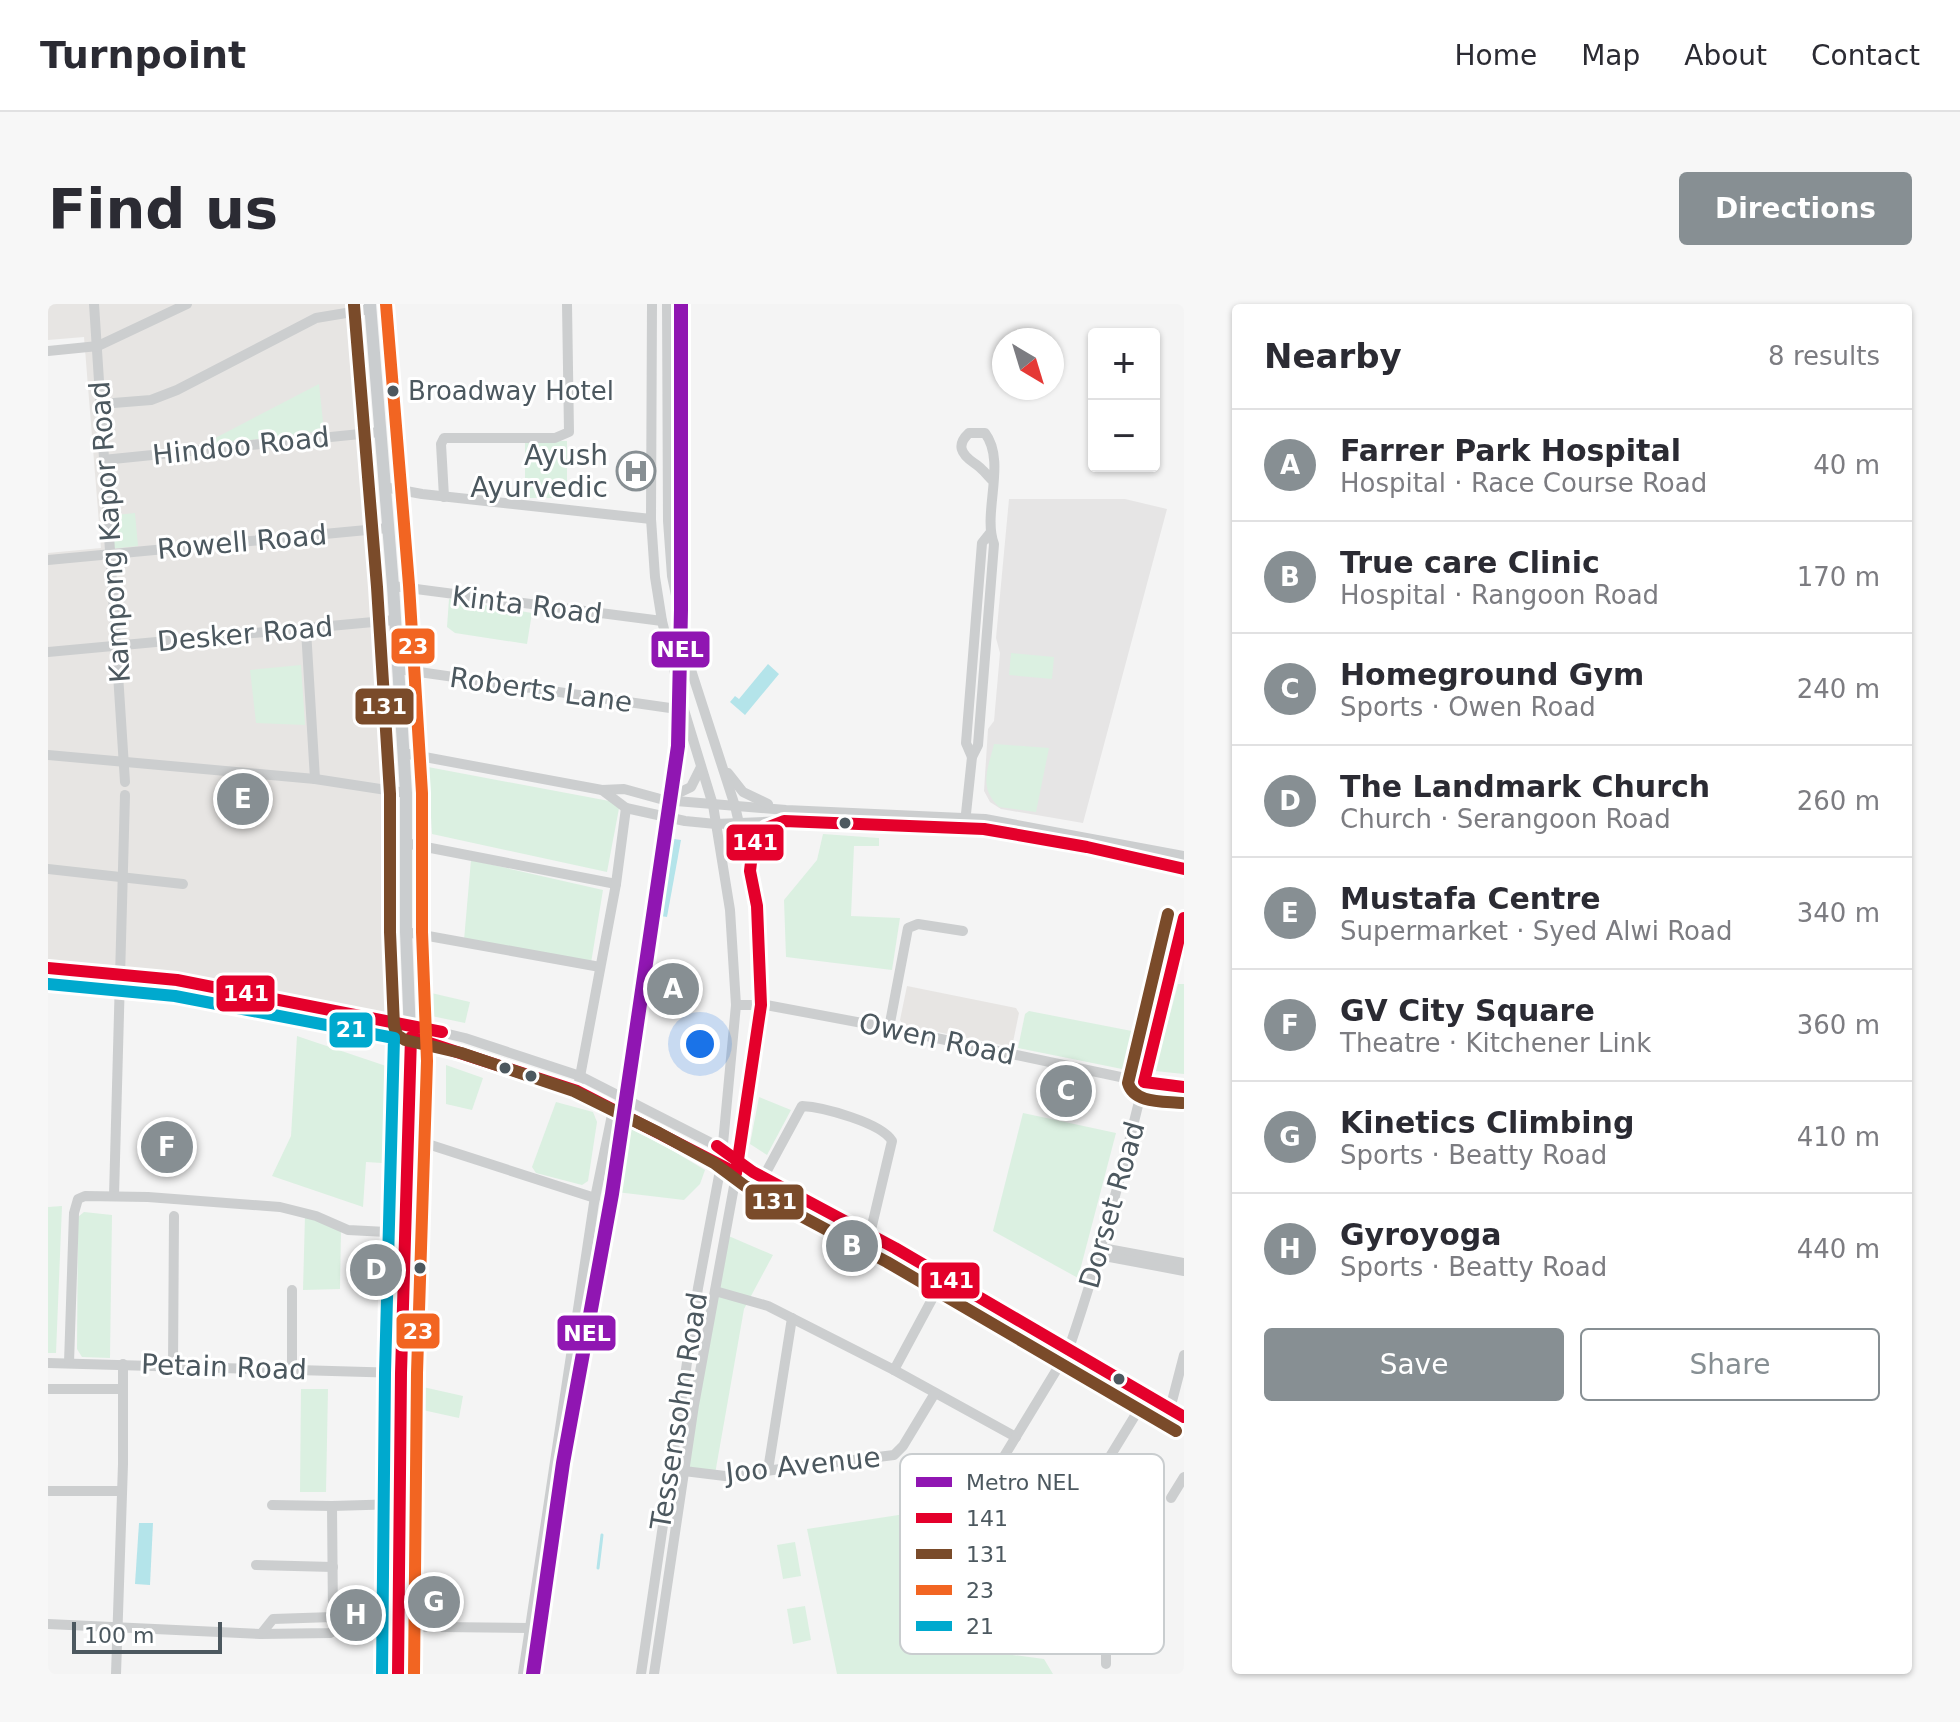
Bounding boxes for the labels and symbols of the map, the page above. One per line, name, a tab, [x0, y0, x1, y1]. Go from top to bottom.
north arrow	[992, 328, 1064, 400]
place label: Broadway Hotel	[408, 376, 614, 406]
street label: Kampong Kapor Road	[83, 380, 137, 684]
marker: Broadway Hotel	[385, 383, 401, 399]
street label: Hindoo Road	[151, 420, 331, 472]
place label: Ayush Ayurvedic	[470, 439, 608, 504]
hospital icon: Ayush Ayurvedic	[615, 450, 657, 492]
street label: Rowell Road	[156, 518, 328, 566]
street label: Kinta Road	[450, 579, 604, 631]
street label: Desker Road	[156, 610, 334, 658]
line badge: 23	[390, 627, 436, 665]
line badge: NEL	[650, 630, 711, 669]
text: 23	[398, 634, 428, 659]
text: NEL	[656, 637, 704, 662]
street label: Roberts Lane	[448, 661, 634, 719]
line badge: 131	[354, 687, 415, 726]
text: 131	[361, 694, 407, 719]
pin: E	[217, 769, 269, 829]
unlabelled marker	[837, 815, 853, 831]
line badge: 141	[725, 823, 785, 862]
text: 141	[732, 830, 778, 855]
pin: A	[647, 959, 699, 1019]
line badge: 141	[215, 974, 276, 1013]
text: 141	[223, 981, 269, 1006]
street label: Owen Road	[856, 1006, 1018, 1072]
line badge: 21	[328, 1011, 374, 1049]
text: 21	[336, 1017, 366, 1042]
your location	[680, 1024, 720, 1064]
unlabelled marker	[497, 1060, 513, 1076]
pin: C	[1040, 1061, 1092, 1121]
unlabelled marker	[523, 1068, 539, 1084]
pin: F	[141, 1117, 193, 1177]
street label: Dorset Road	[1072, 1118, 1152, 1292]
line badge: 131	[744, 1183, 805, 1221]
text: 131	[751, 1189, 797, 1214]
pin: B	[826, 1216, 878, 1276]
pin: D	[350, 1240, 402, 1300]
unlabelled marker	[412, 1260, 428, 1276]
line badge: 141	[920, 1261, 981, 1300]
text: 141	[928, 1268, 974, 1293]
street label: Tessensohn Road	[644, 1290, 714, 1533]
line badge: 23	[395, 1312, 441, 1350]
line badge: NEL	[556, 1314, 617, 1352]
text: 23	[403, 1319, 433, 1344]
text: NEL	[563, 1321, 611, 1346]
street label: Petain Road	[141, 1348, 307, 1386]
unlabelled marker	[1111, 1371, 1127, 1387]
street label: Joo Avenue	[722, 1440, 882, 1490]
legend	[900, 1454, 1164, 1654]
text: Metro NEL	[966, 1470, 1080, 1495]
text: 141	[966, 1506, 1008, 1531]
text: 131	[966, 1542, 1008, 1567]
pin: G	[408, 1572, 460, 1632]
text: 23	[966, 1578, 994, 1603]
pin: H	[330, 1585, 382, 1645]
text: 21	[966, 1614, 994, 1639]
scale bar	[72, 1618, 222, 1654]

